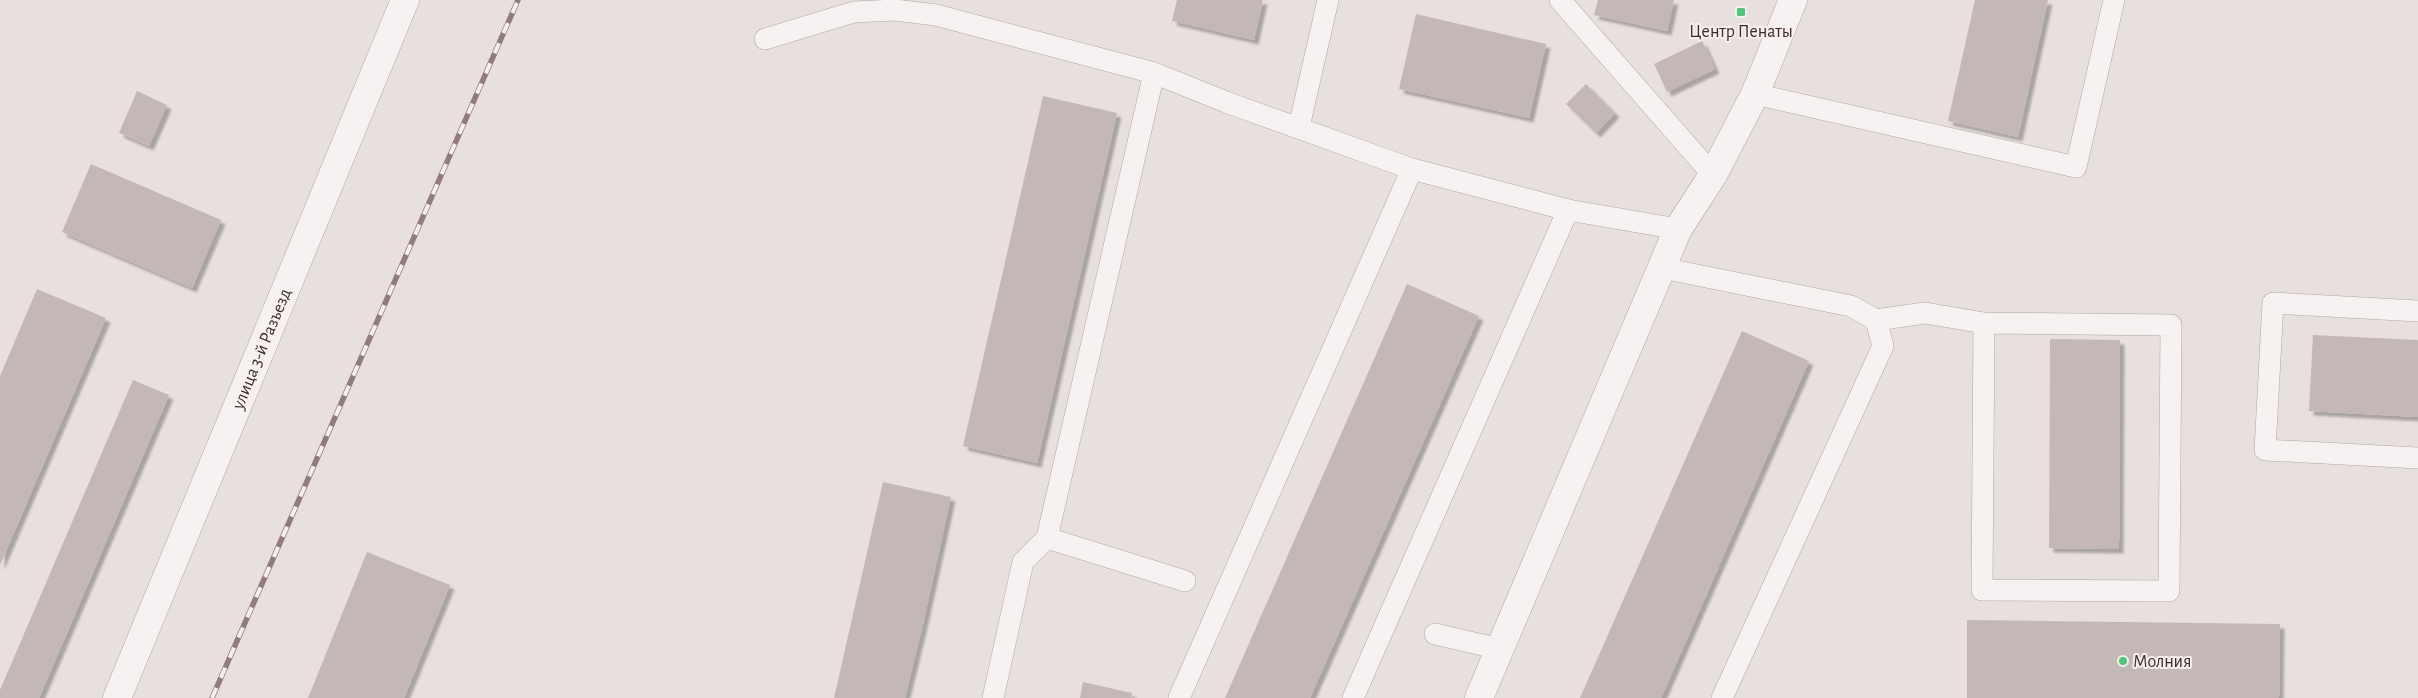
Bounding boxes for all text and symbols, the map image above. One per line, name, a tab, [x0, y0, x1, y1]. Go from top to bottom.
marker: Центр Пенаты	[1735, 6, 1747, 18]
place label: Центр Пенаты	[1689, 23, 1793, 41]
street label: улица 3-й Разъезд	[229, 286, 295, 413]
place label: Молния	[2133, 653, 2191, 671]
marker: Молния	[2117, 655, 2129, 667]

